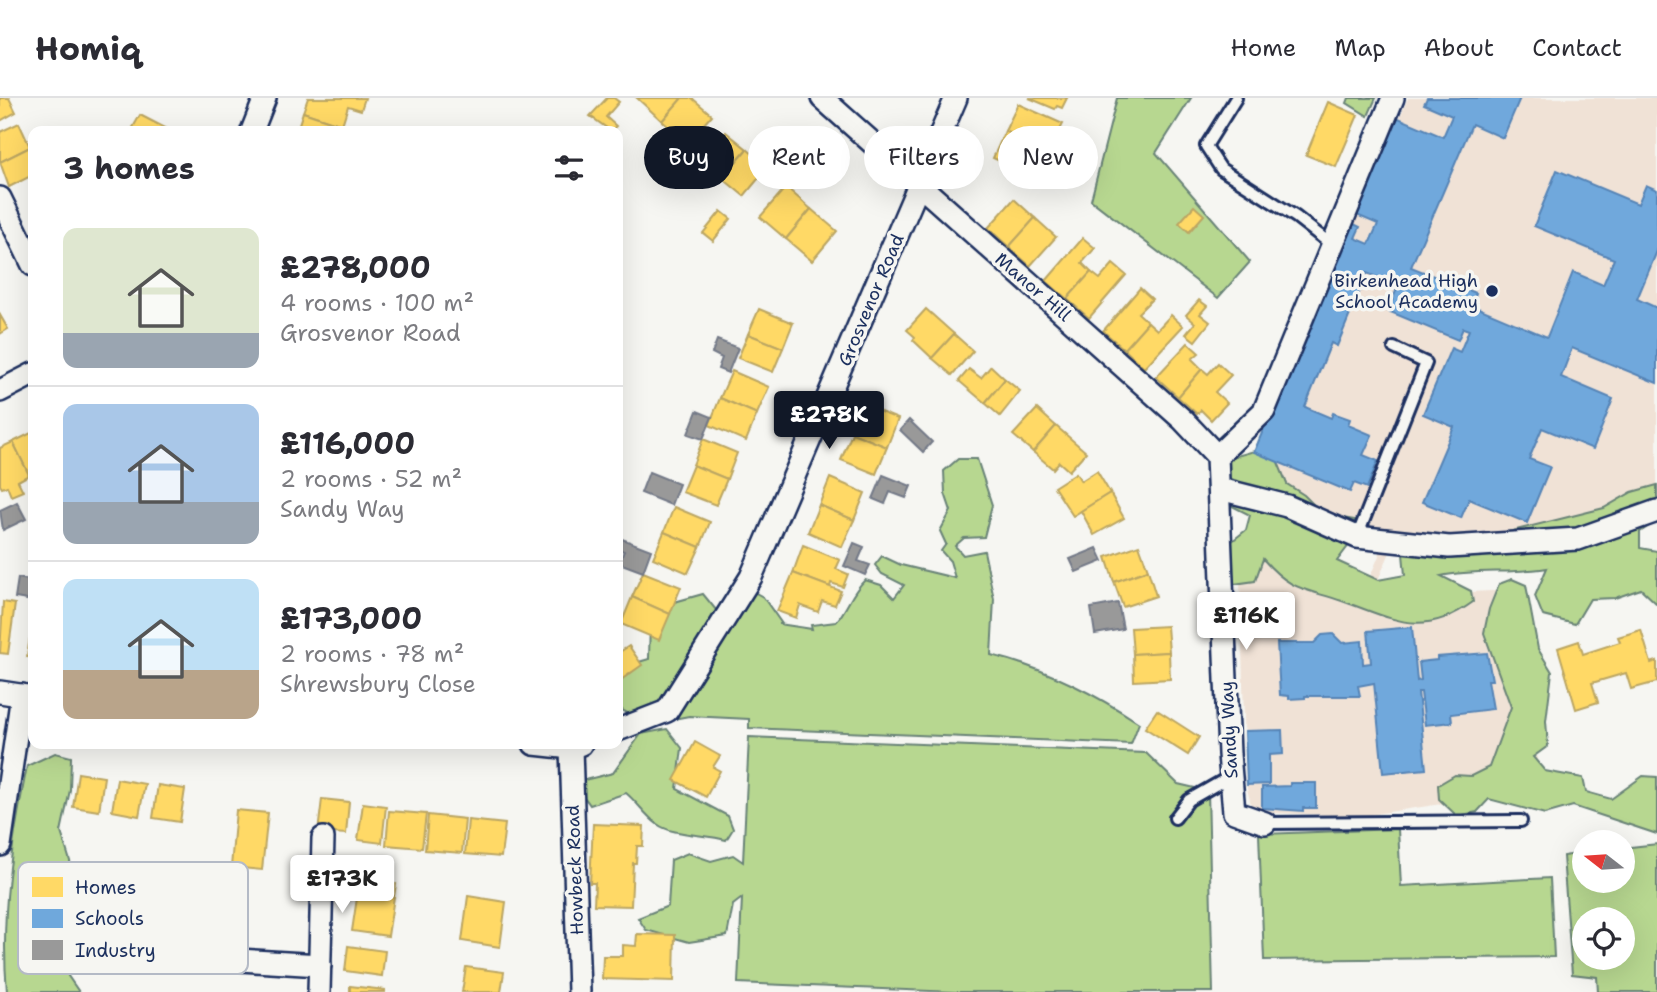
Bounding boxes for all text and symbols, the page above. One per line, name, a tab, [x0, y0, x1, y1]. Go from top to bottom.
text: Homiq	[35, 26, 141, 71]
text: Home	[1230, 32, 1296, 64]
text: Map	[1334, 32, 1386, 64]
text: About	[1424, 32, 1494, 64]
text: Contact	[1532, 32, 1622, 64]
chip: Buy	[644, 126, 734, 189]
chip: Rent	[748, 126, 850, 189]
chip: Filters	[864, 126, 984, 189]
chip: New	[998, 126, 1098, 189]
text: 3 homes	[63, 148, 195, 189]
icon: filters	[550, 149, 588, 187]
street label: Grosvenor Road	[832, 230, 910, 370]
text: £278,000	[280, 247, 431, 288]
street label: Manor Hill	[990, 247, 1077, 327]
icon: home	[119, 256, 203, 340]
place label: Birkenhead High School Academy	[1334, 269, 1478, 314]
marker: Birkenhead High School Academy	[1484, 283, 1500, 299]
text: 4 rooms · 100 m²	[280, 288, 474, 318]
text: Grosvenor Road	[280, 318, 460, 348]
pin: £278K	[780, 392, 878, 451]
text: £278K	[790, 399, 868, 429]
text: £116,000	[280, 423, 415, 464]
icon: home	[119, 432, 203, 516]
text: 2 rooms · 52 m²	[280, 464, 462, 494]
text: Sandy Way	[280, 494, 405, 524]
pin: £116K	[1197, 592, 1295, 652]
text: £173,000	[280, 598, 422, 639]
text: £116K	[1213, 600, 1279, 630]
icon: home	[119, 607, 203, 691]
text: 2 rooms · 78 m²	[280, 639, 464, 669]
text: Shrewsbury Close	[280, 669, 476, 699]
street label: Sandy Way	[1214, 681, 1244, 779]
street label: Howbeck Road	[561, 804, 589, 936]
north arrow	[1572, 830, 1634, 892]
map controls	[1572, 830, 1635, 970]
pin: £173K	[293, 856, 391, 915]
legend	[18, 862, 248, 974]
text: £173K	[306, 863, 378, 893]
text: Homes	[75, 875, 136, 900]
text: Schools	[75, 906, 144, 931]
button: locate	[1572, 907, 1635, 970]
text: Industry	[75, 938, 156, 963]

